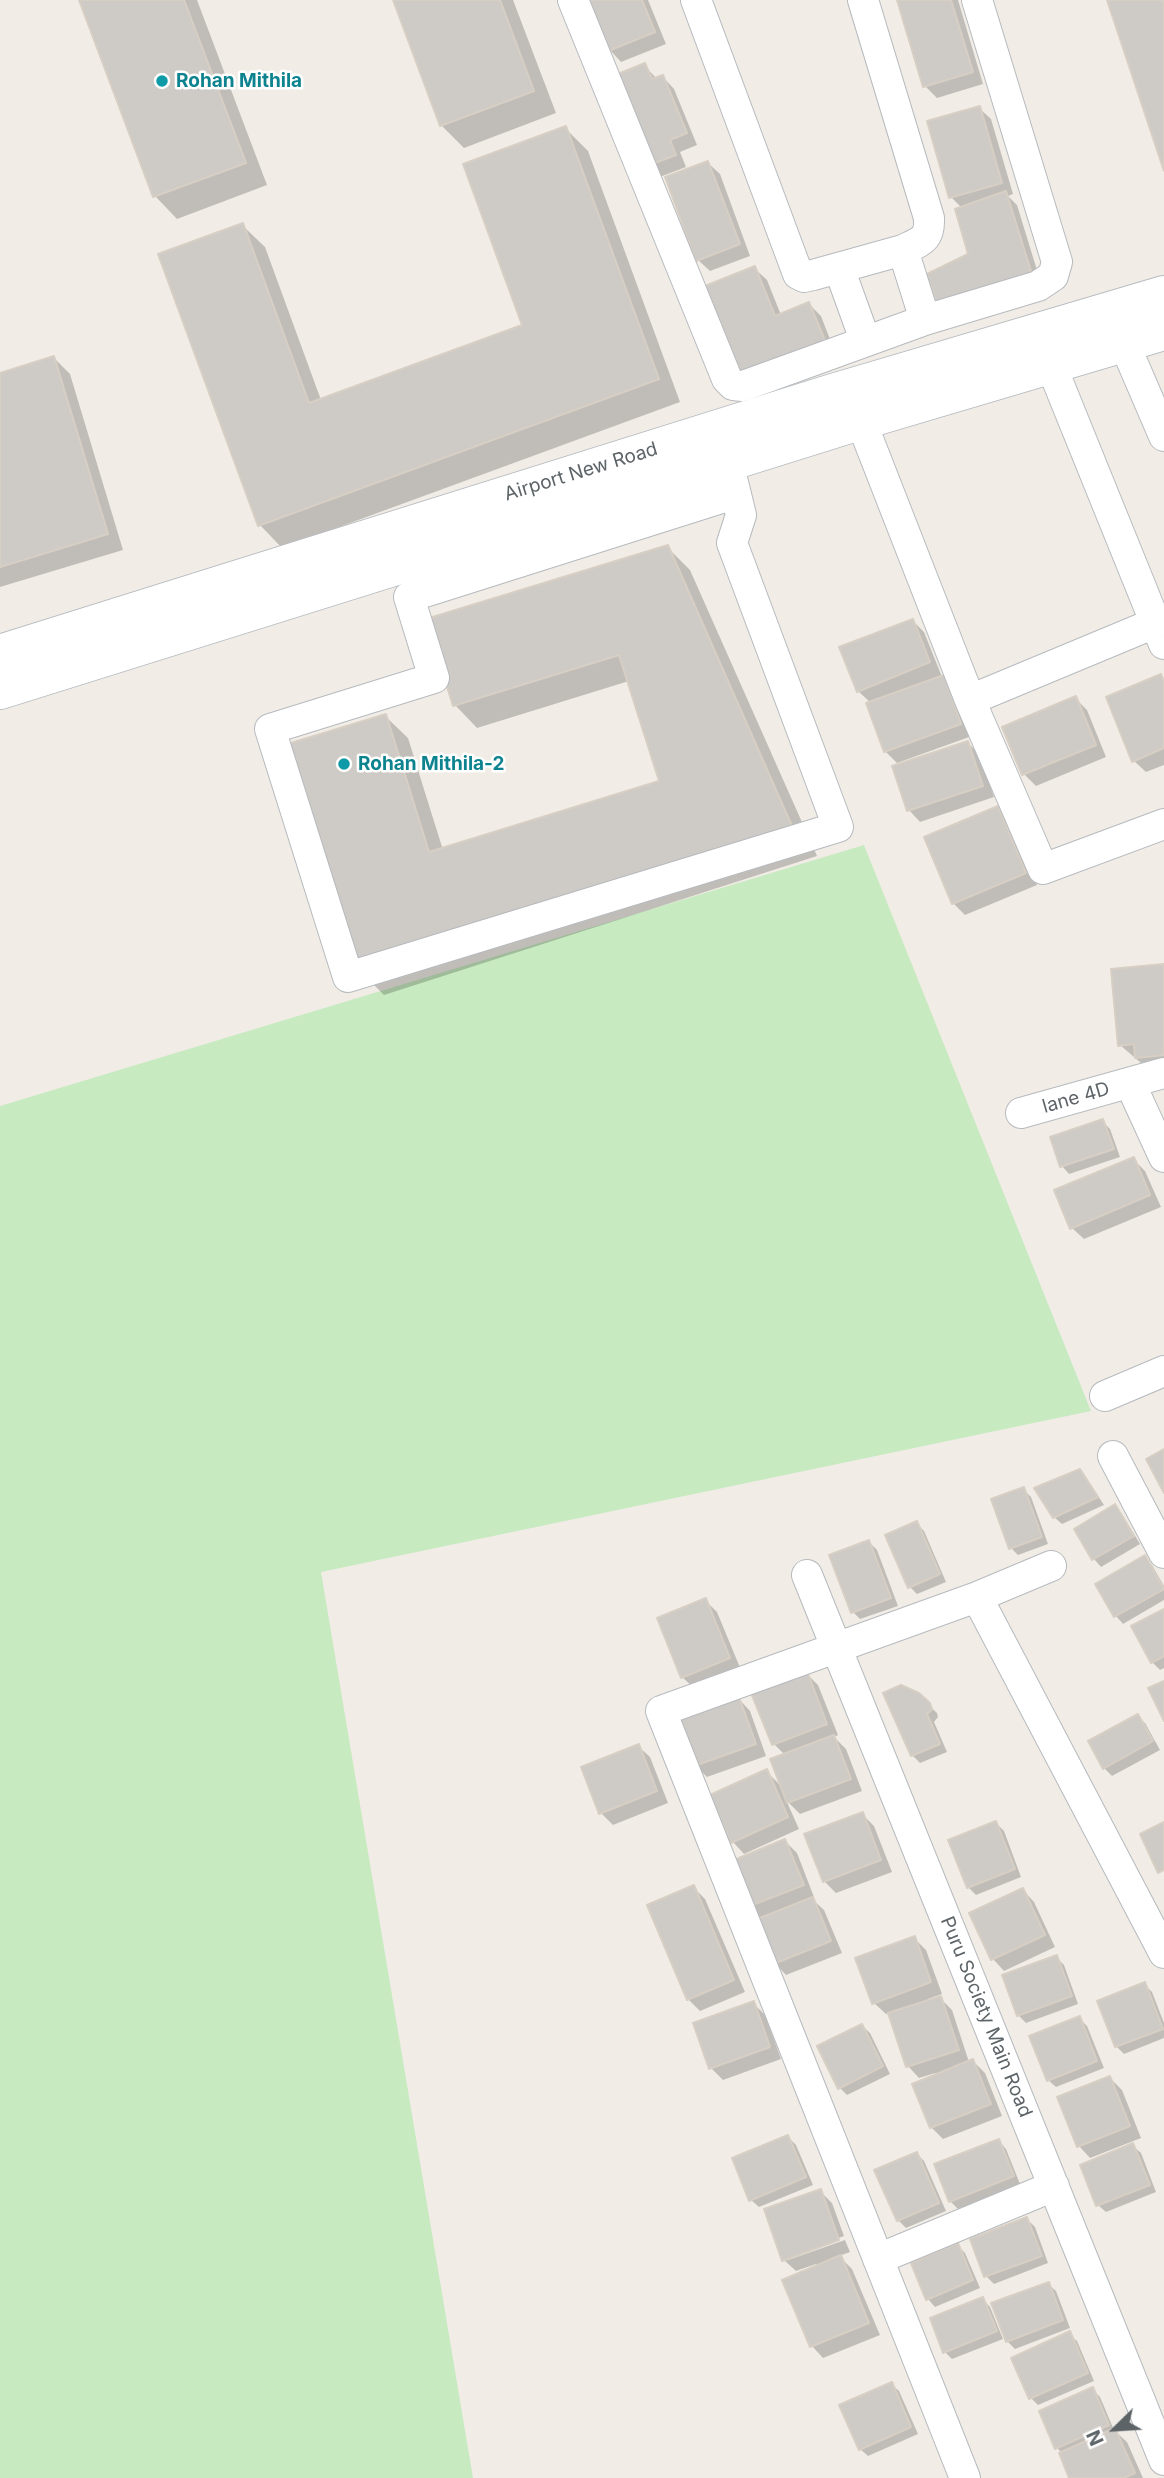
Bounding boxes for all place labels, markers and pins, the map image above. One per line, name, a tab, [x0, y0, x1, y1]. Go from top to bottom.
place label: Rohan Mithila	[176, 70, 302, 92]
marker: Rohan Mithila	[154, 73, 170, 89]
place label: Rohan Mithila-2	[358, 753, 505, 775]
marker: Rohan Mithila-2	[336, 756, 352, 772]

